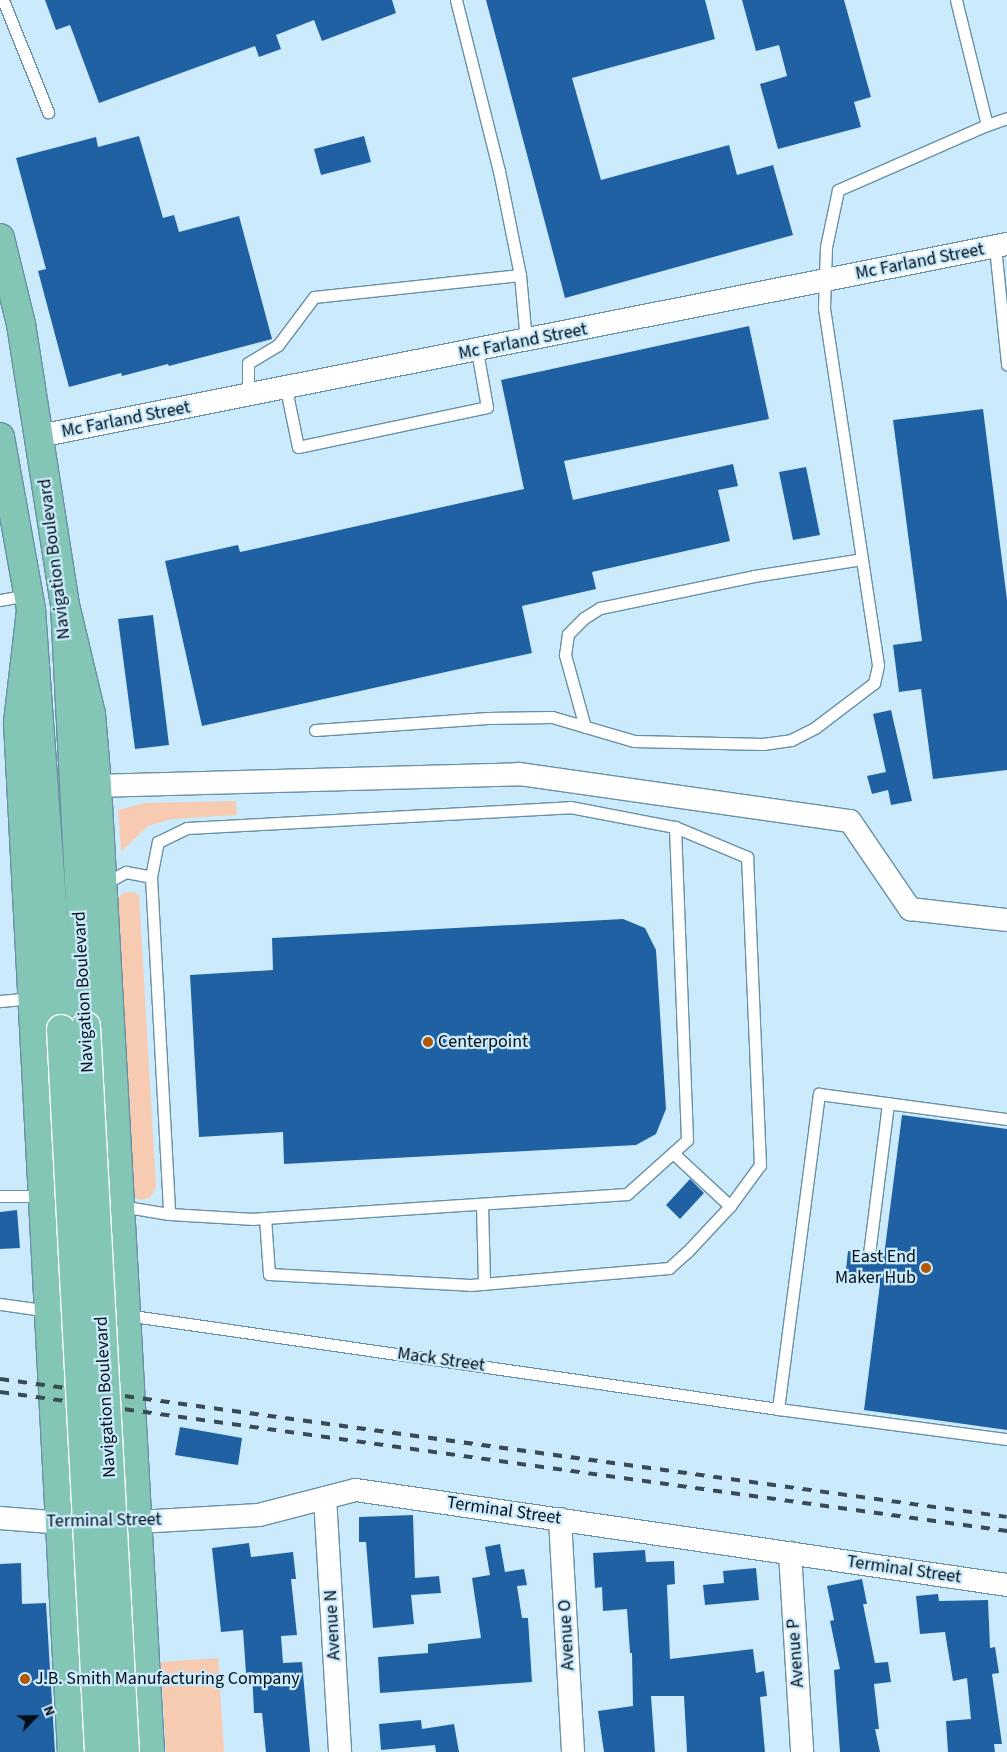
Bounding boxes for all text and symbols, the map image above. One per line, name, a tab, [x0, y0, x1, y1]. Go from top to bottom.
street label: Mc Farland Street	[854, 239, 986, 285]
street label: Mc Farland Street	[457, 319, 589, 365]
street label: Mc Farland Street	[60, 397, 192, 443]
street label: Navigation Boulevard	[34, 477, 76, 641]
street label: Navigation Boulevard	[69, 911, 99, 1073]
place label: Centerpoint	[438, 1031, 528, 1053]
marker: Centerpoint	[422, 1036, 434, 1048]
place label: East End Maker Hub	[835, 1247, 916, 1290]
marker: East End Maker Hub	[920, 1262, 932, 1274]
street label: Navigation Boulevard	[91, 1316, 121, 1478]
street label: Mack Street	[396, 1343, 486, 1377]
street label: Terminal Street	[445, 1492, 563, 1530]
street label: Terminal Street	[46, 1509, 162, 1533]
street label: Terminal Street	[845, 1551, 963, 1589]
street label: Avenue N	[320, 1589, 346, 1661]
street label: Avenue O	[554, 1599, 580, 1671]
street label: Avenue P	[783, 1618, 809, 1688]
place label: J.B. Smith Manufacturing Company	[35, 1668, 300, 1690]
marker: J.B. Smith Manufacturing Company	[19, 1673, 31, 1685]
north arrow	[10, 1692, 60, 1742]
text: N	[38, 1703, 60, 1719]

